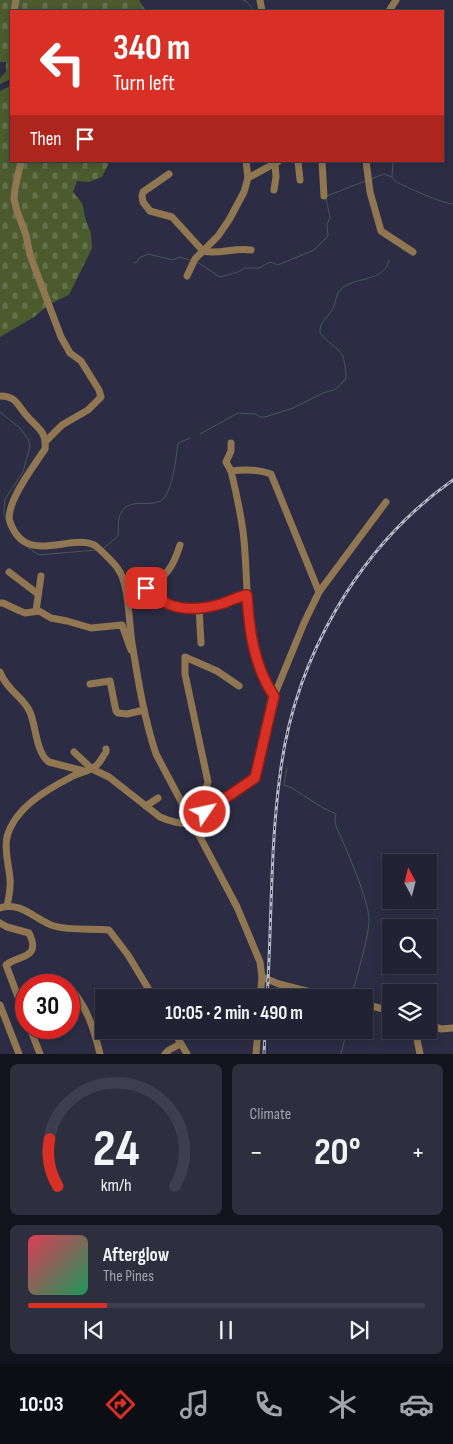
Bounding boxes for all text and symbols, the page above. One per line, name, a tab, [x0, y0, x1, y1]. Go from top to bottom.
text: 340 m	[113, 27, 190, 70]
icon: left	[30, 30, 95, 95]
text: Turn left	[113, 70, 175, 97]
icon: arrive	[71, 125, 99, 153]
text: Then	[30, 128, 61, 151]
pin	[125, 567, 167, 609]
icon: arrive	[132, 574, 160, 602]
position arrow	[178, 785, 230, 837]
north arrow	[382, 854, 438, 909]
map controls	[382, 854, 437, 1039]
button: search	[382, 919, 437, 974]
speed limit sign: 30	[15, 974, 80, 1039]
button: layers	[382, 984, 437, 1039]
text: 10:05 · 2 min · 490 m	[165, 1002, 303, 1025]
text: Climate	[250, 1105, 291, 1124]
text: 24	[92, 1118, 139, 1181]
text: 20°	[314, 1130, 361, 1175]
text: −	[250, 1136, 263, 1169]
text: +	[411, 1136, 425, 1169]
text: km/h	[100, 1175, 131, 1196]
text: Afterglow	[103, 1244, 169, 1267]
text: The Pines	[103, 1267, 154, 1286]
icon: previous	[80, 1316, 108, 1344]
icon: pause	[212, 1316, 240, 1344]
icon: next	[345, 1316, 373, 1344]
icon: directions	[103, 1387, 138, 1422]
icon: music	[177, 1387, 212, 1422]
icon: phone	[251, 1387, 286, 1422]
icon: climate	[325, 1387, 360, 1422]
icon: car	[399, 1387, 434, 1422]
text: 10:03	[19, 1391, 64, 1418]

